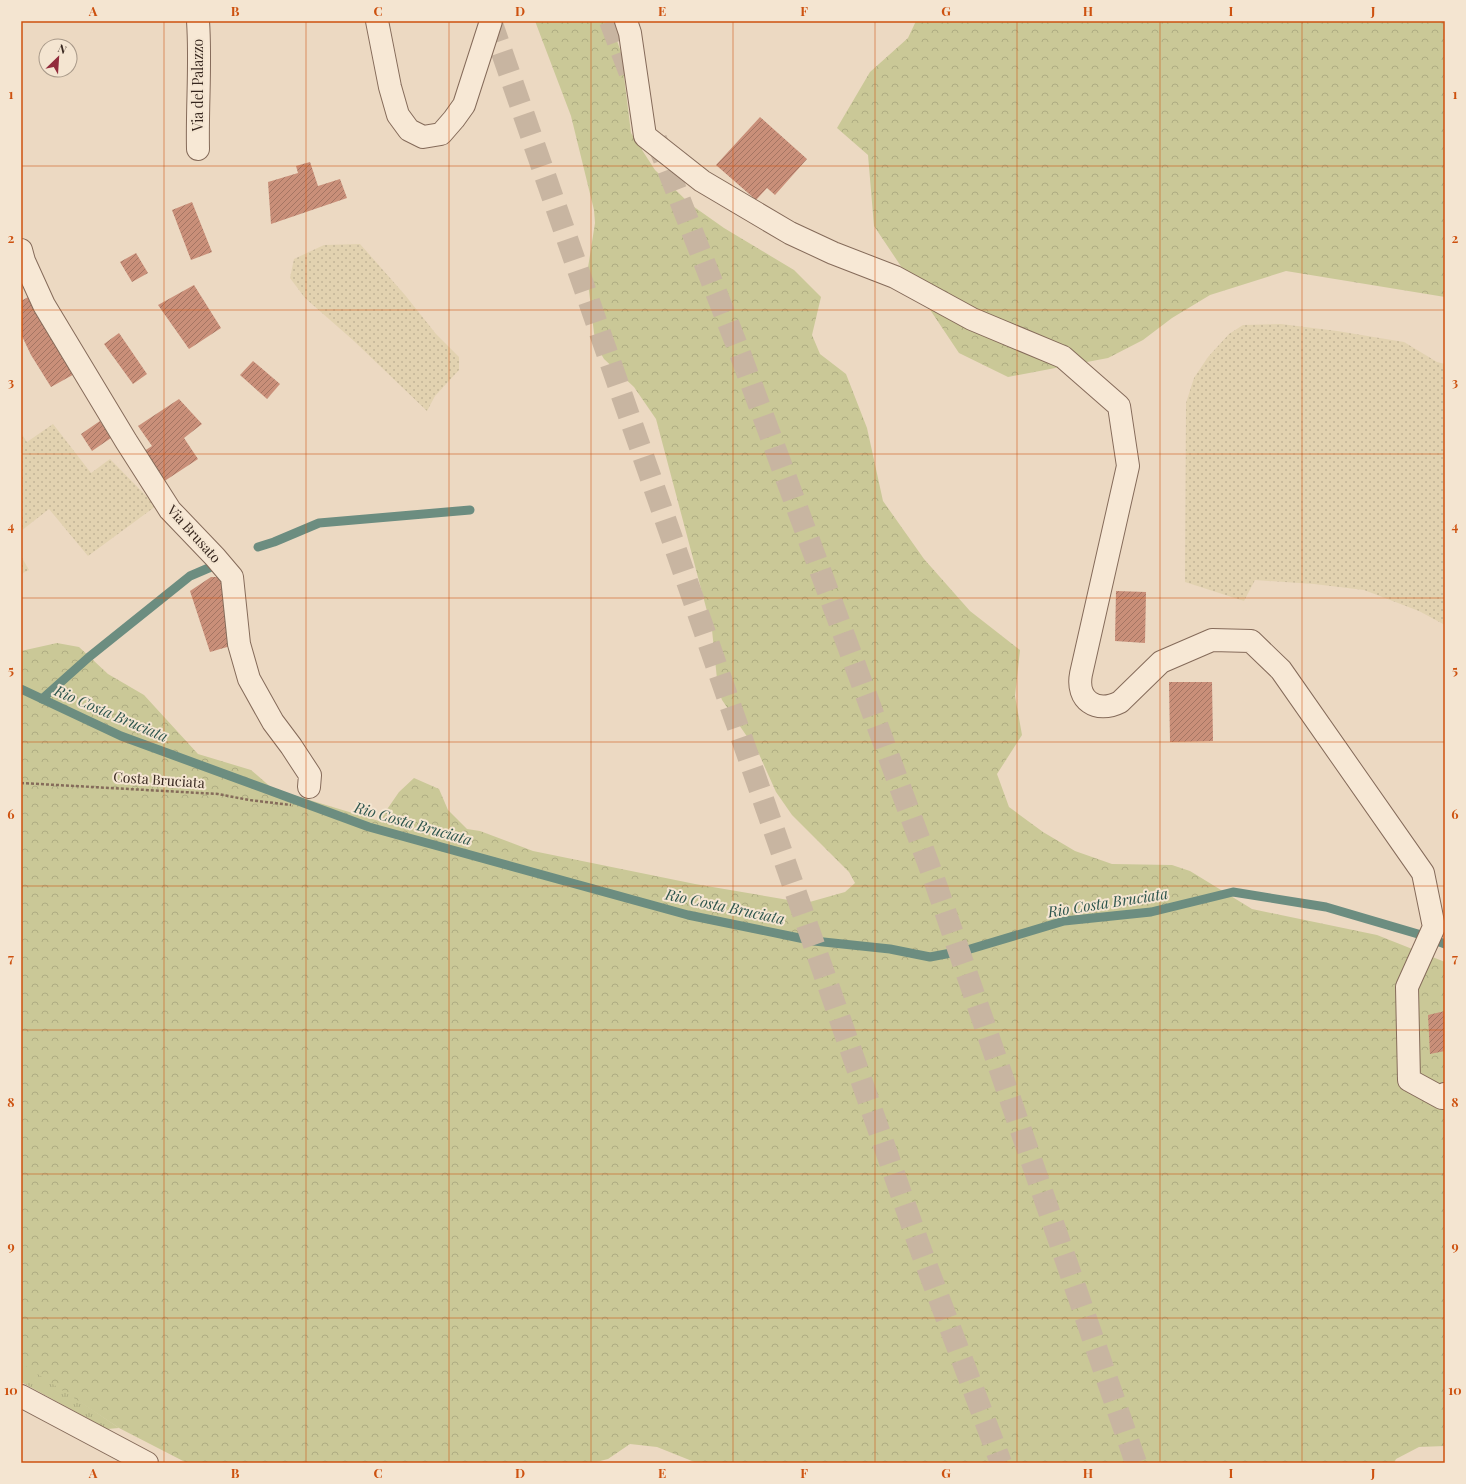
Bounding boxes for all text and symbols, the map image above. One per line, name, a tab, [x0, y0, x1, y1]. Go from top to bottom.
text: A	[88, 2, 98, 19]
text: B	[231, 2, 240, 19]
text: C	[373, 2, 383, 19]
text: D	[515, 2, 525, 19]
text: E	[658, 2, 666, 19]
text: F	[800, 2, 808, 19]
text: G	[941, 2, 951, 19]
text: H	[1083, 2, 1093, 19]
text: I	[1229, 2, 1234, 19]
text: J	[1370, 2, 1376, 19]
north arrow	[38, 38, 78, 78]
street label: Via del Palazzo	[188, 38, 207, 132]
text: N	[56, 40, 69, 57]
text: 1	[9, 85, 14, 102]
text: 1	[1453, 85, 1458, 102]
text: 2	[8, 229, 15, 246]
text: 2	[1452, 229, 1459, 246]
text: 3	[8, 373, 14, 390]
text: 3	[1452, 373, 1458, 390]
street label: Via Brusato	[163, 500, 226, 567]
text: 4	[8, 517, 15, 534]
text: 4	[1452, 517, 1459, 534]
text: 5	[8, 661, 14, 678]
text: 5	[1452, 661, 1458, 678]
water label: Rio Costa Bruciata	[51, 680, 171, 746]
street label: Costa Bruciata	[113, 767, 205, 792]
water label: Rio Costa Bruciata	[351, 796, 475, 849]
text: 6	[7, 805, 15, 822]
text: 6	[1451, 805, 1459, 822]
water label: Rio Costa Bruciata	[663, 883, 787, 928]
water label: Rio Costa Bruciata	[1045, 883, 1170, 922]
text: 7	[8, 949, 14, 966]
text: 7	[1452, 949, 1458, 966]
text: 8	[7, 1093, 15, 1110]
text: 8	[1451, 1093, 1459, 1110]
text: 9	[7, 1237, 15, 1254]
text: 9	[1451, 1237, 1459, 1254]
text: 10	[4, 1381, 18, 1398]
text: 10	[1448, 1381, 1462, 1398]
text: A	[88, 1464, 98, 1481]
text: B	[231, 1464, 240, 1481]
text: C	[373, 1464, 383, 1481]
text: D	[515, 1464, 525, 1481]
text: E	[658, 1464, 666, 1481]
text: F	[800, 1464, 808, 1481]
text: G	[941, 1464, 951, 1481]
text: H	[1083, 1464, 1093, 1481]
text: I	[1229, 1464, 1234, 1481]
text: J	[1370, 1464, 1376, 1481]

